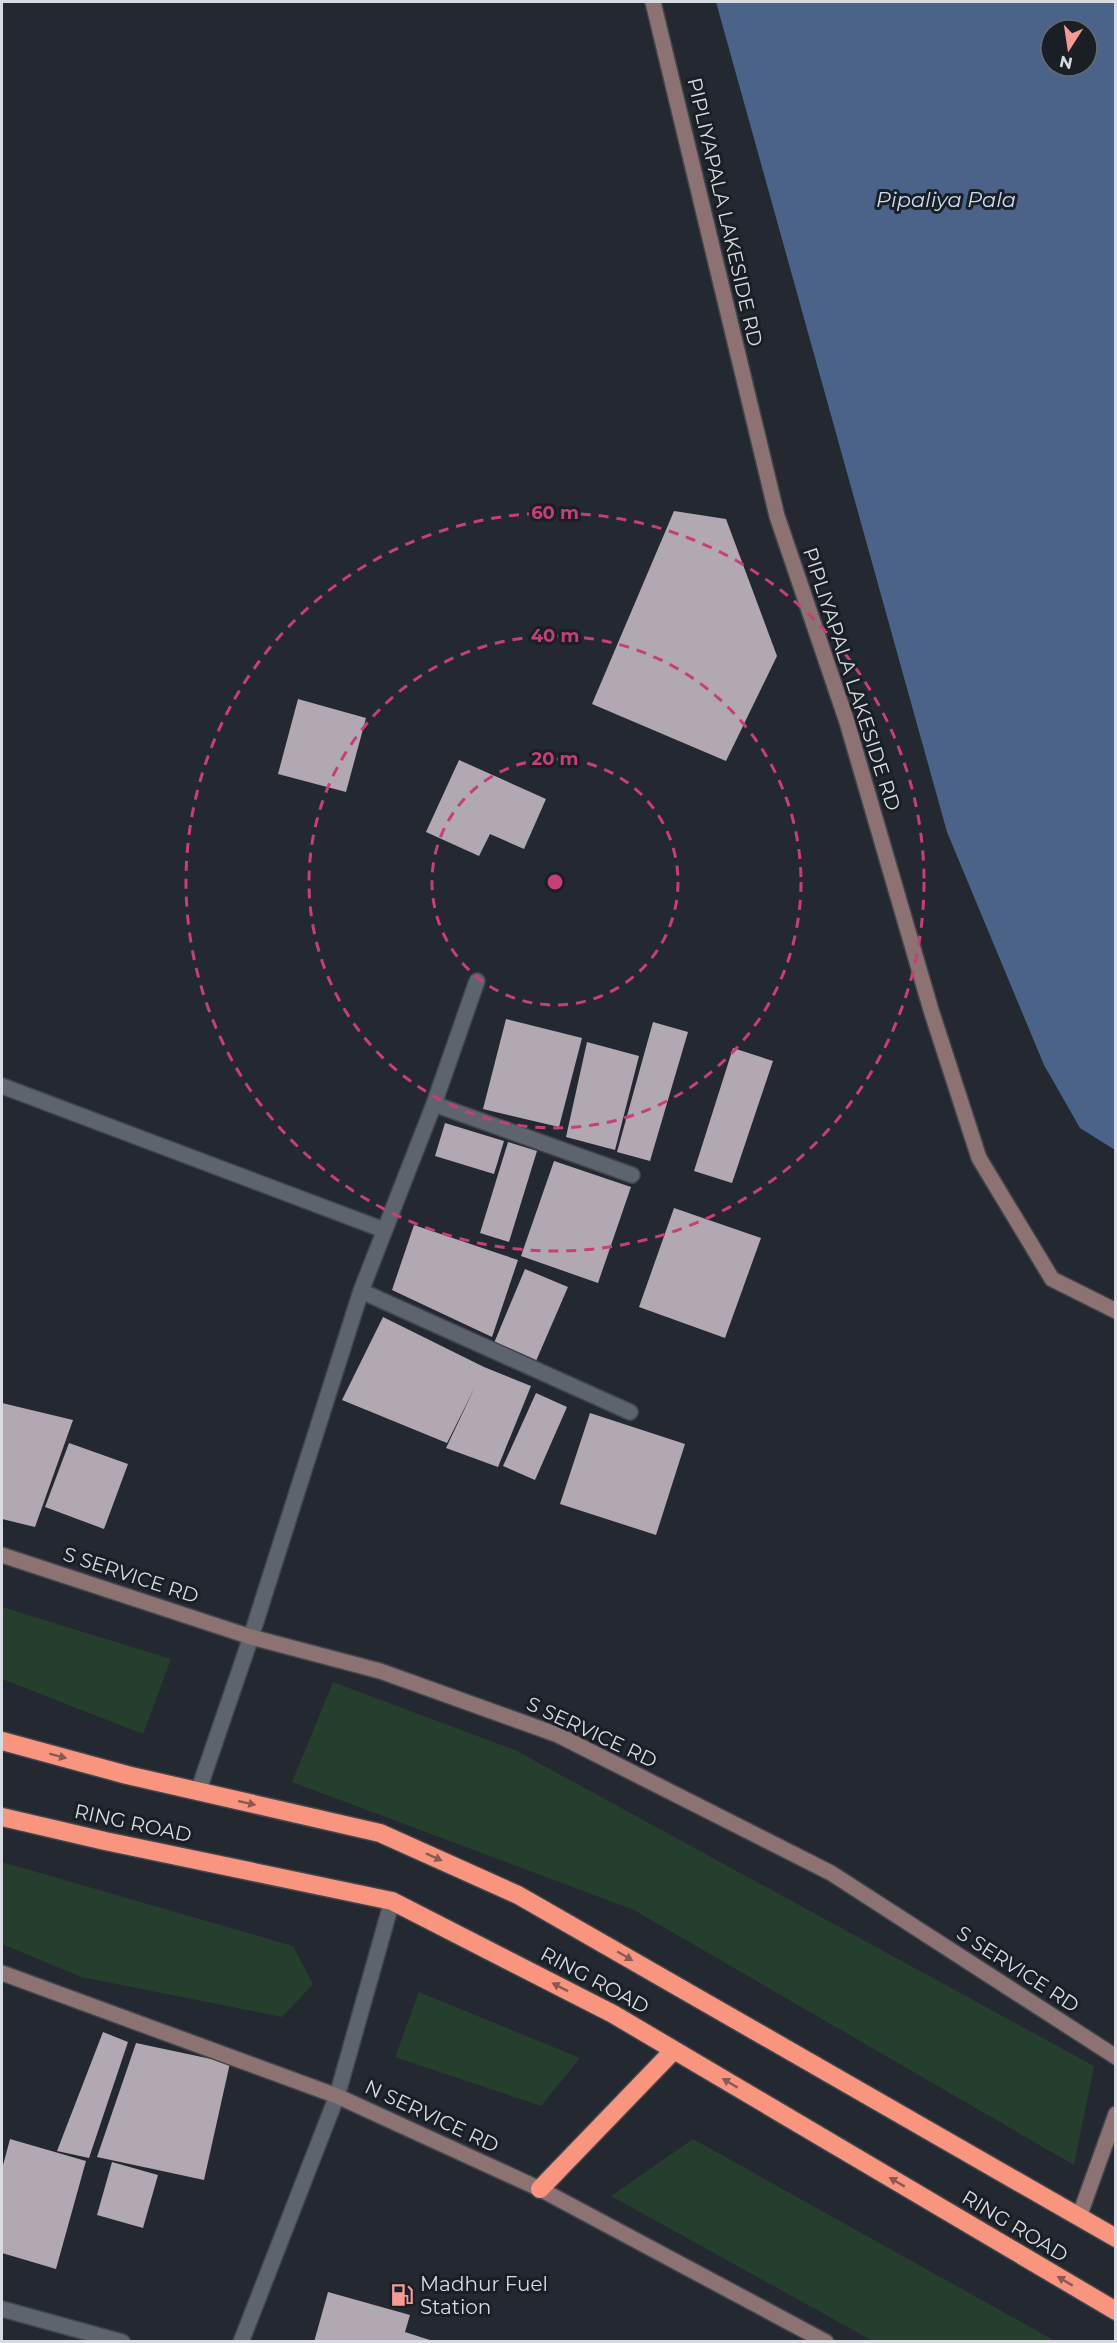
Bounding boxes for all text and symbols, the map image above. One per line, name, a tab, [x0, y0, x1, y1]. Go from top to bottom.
north arrow	[1039, 18, 1099, 78]
text: N	[1058, 52, 1074, 73]
street label: PIPLIYAPALA LAKESIDE RD	[682, 75, 768, 349]
water label: Pipaliya Pala	[876, 187, 1016, 212]
text: 60 m	[531, 502, 579, 524]
street label: PIPLIYAPALA LAKESIDE RD	[798, 544, 906, 814]
text: 40 m	[531, 625, 579, 647]
text: 20 m	[532, 748, 578, 770]
centre of rings	[545, 872, 565, 892]
street label: S SERVICE RD	[60, 1542, 202, 1608]
street label: S SERVICE RD	[523, 1691, 661, 1773]
one-way arrow	[49, 1752, 67, 1762]
street label: RING ROAD	[72, 1799, 194, 1847]
one-way arrow	[238, 1799, 257, 1808]
one-way arrow	[425, 1852, 442, 1861]
street label: S SERVICE RD	[952, 1920, 1084, 2018]
street label: RING ROAD	[537, 1941, 653, 2019]
one-way arrow	[617, 1951, 634, 1961]
one-way arrow	[551, 1982, 569, 1992]
street label: N SERVICE RD	[361, 2074, 503, 2158]
one-way arrow	[722, 2077, 738, 2088]
one-way arrow	[888, 2177, 905, 2187]
street label: RING ROAD	[958, 2185, 1072, 2267]
place label: Madhur Fuel Station	[420, 2272, 548, 2319]
one-way arrow	[1057, 2276, 1073, 2287]
fuel station icon: Madhur Fuel Station	[389, 2282, 415, 2308]

